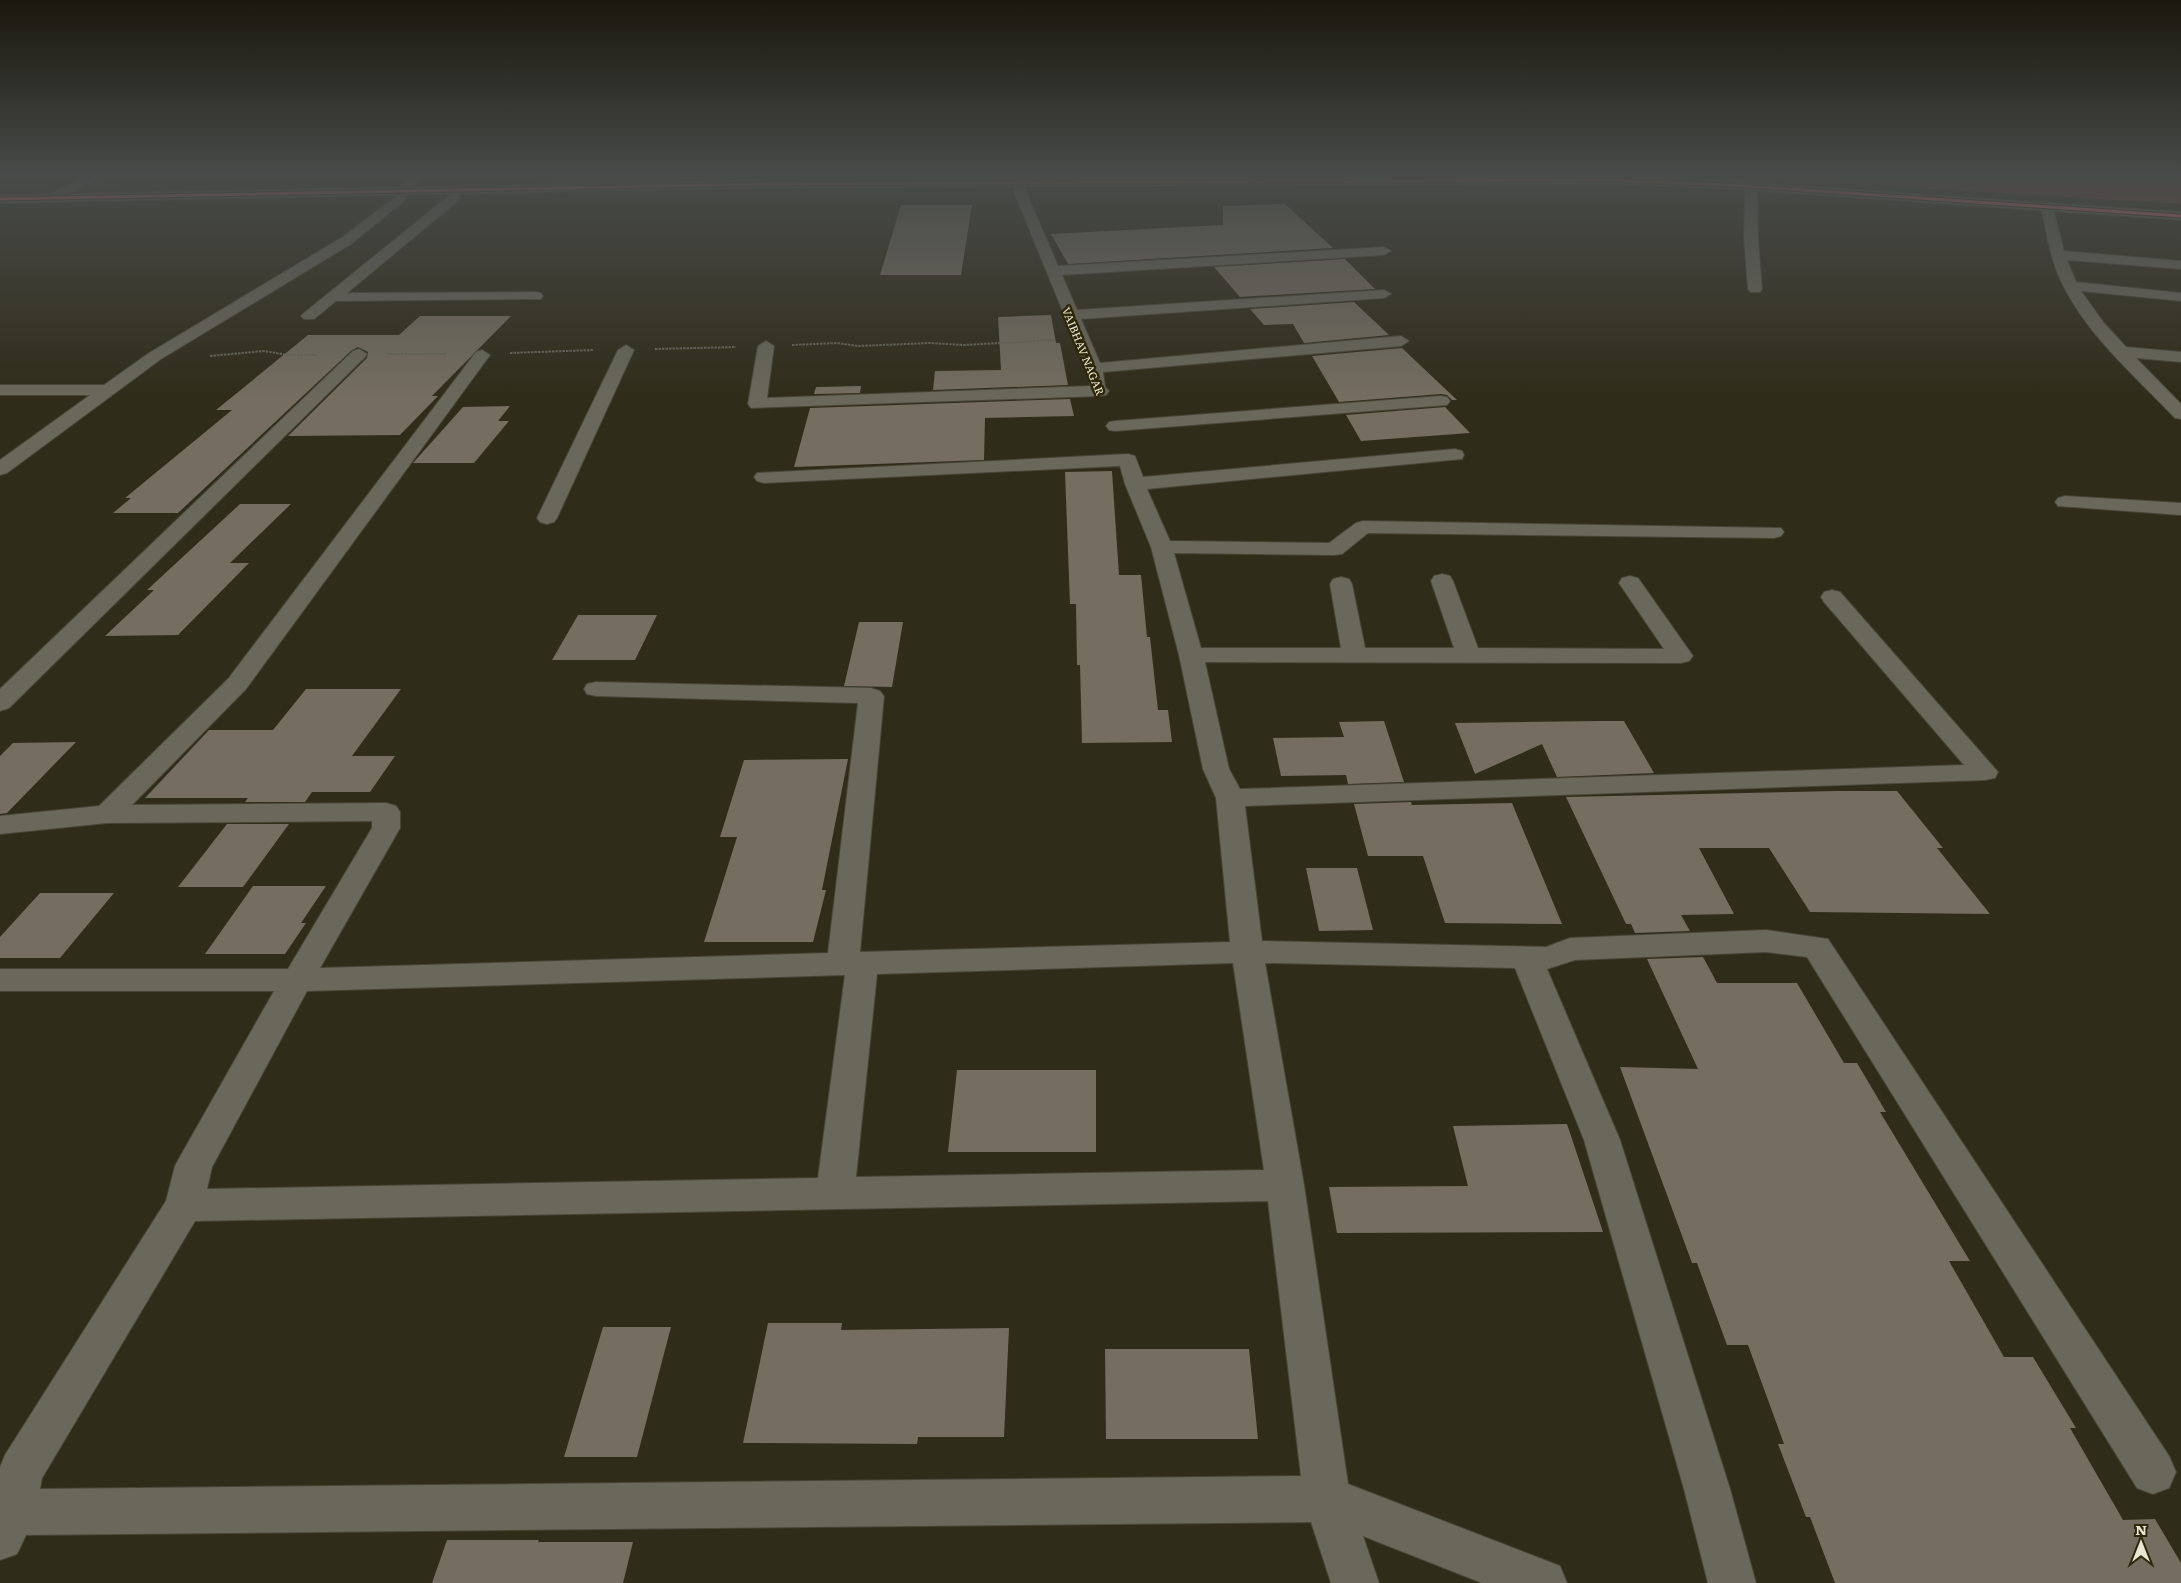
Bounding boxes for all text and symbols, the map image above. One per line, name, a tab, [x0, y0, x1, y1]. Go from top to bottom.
street label: VAIBHAV NAGAR	[1059, 304, 1109, 398]
north arrow	[2116, 1518, 2166, 1568]
text: N	[2135, 1519, 2147, 1539]

